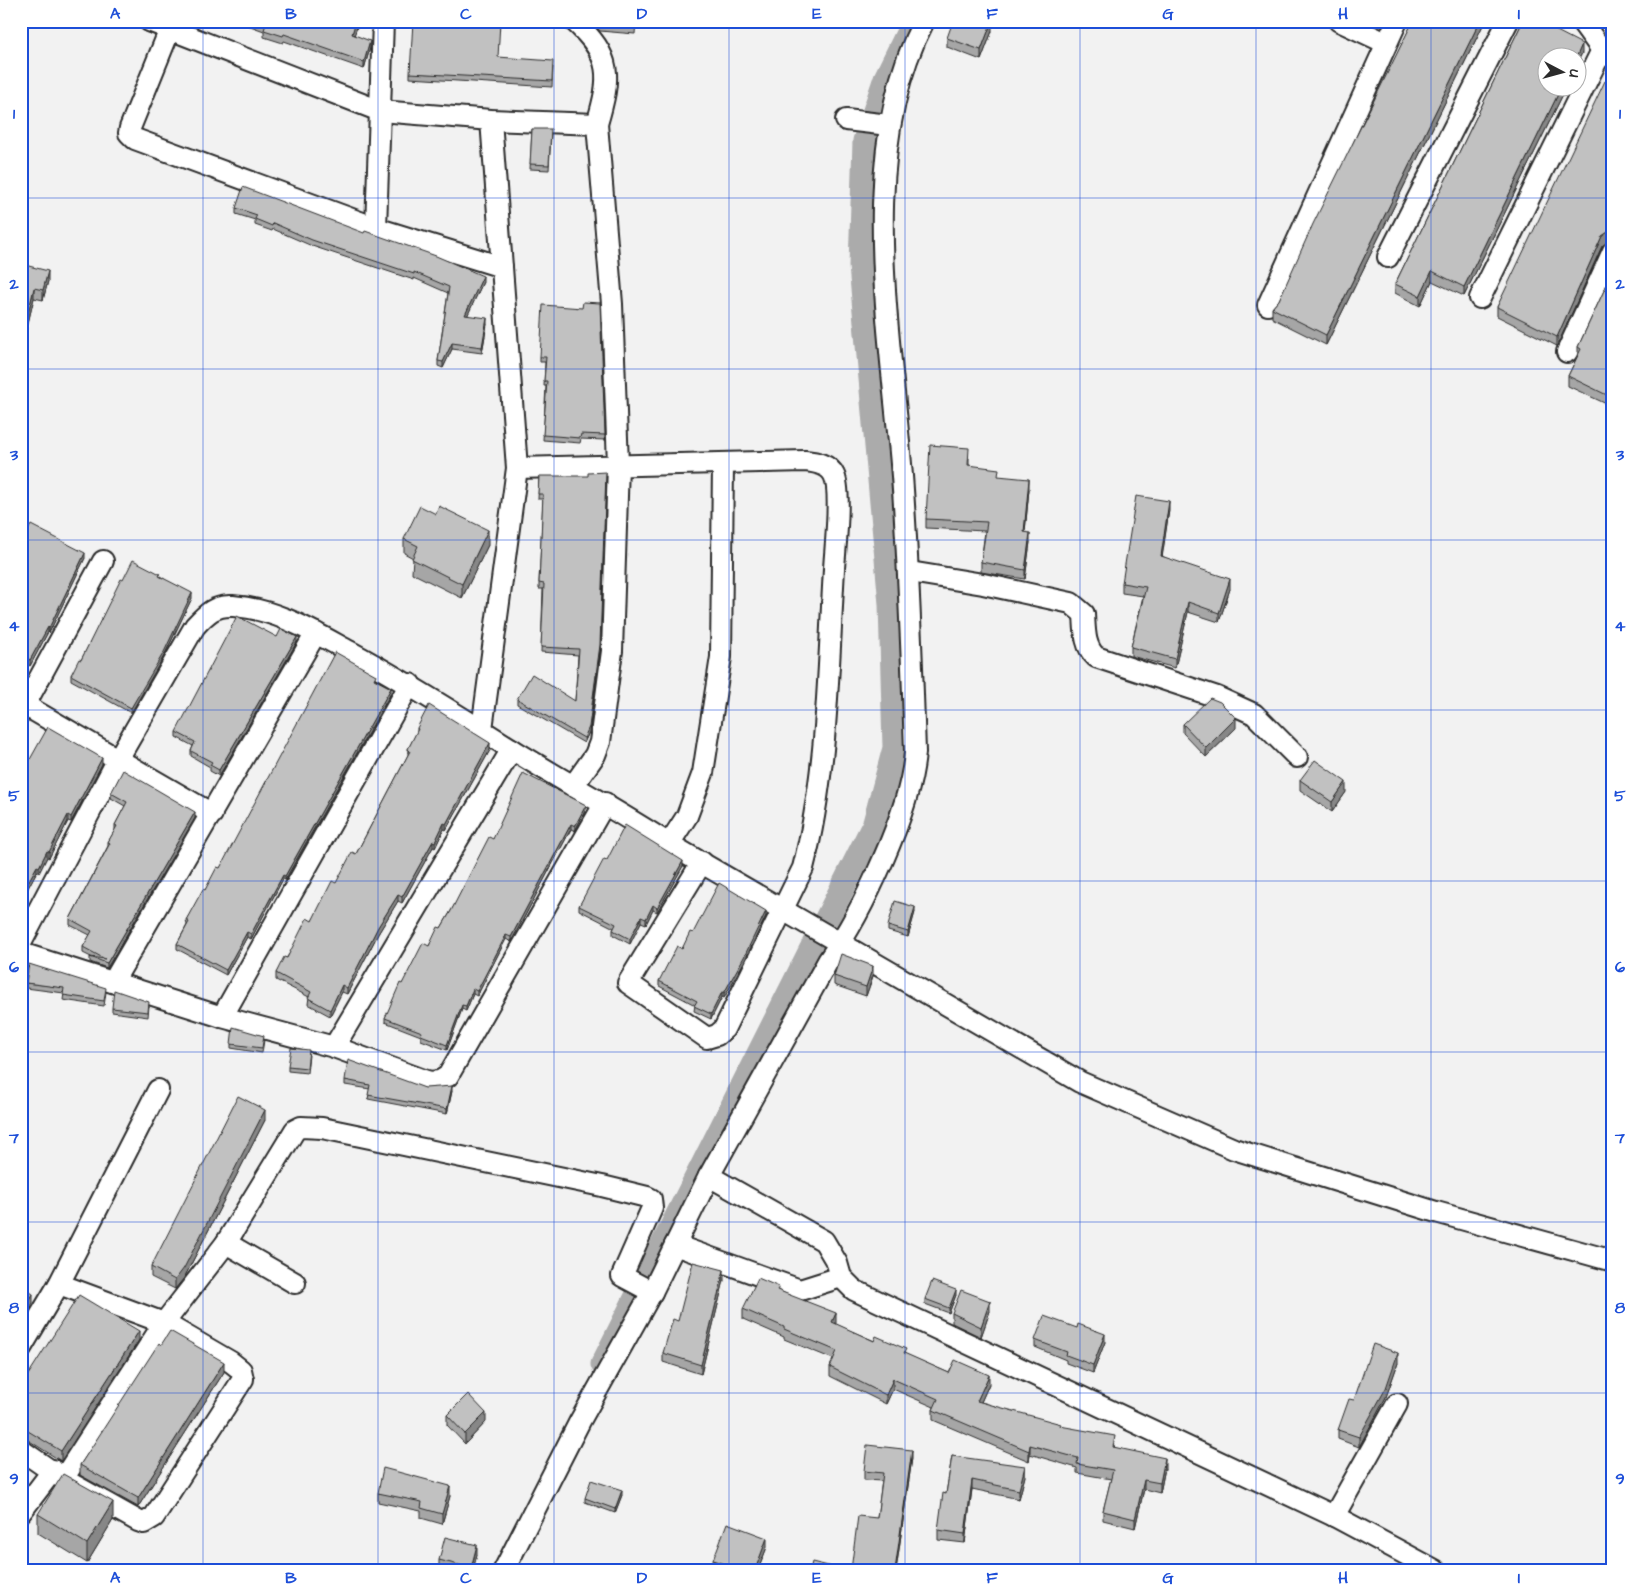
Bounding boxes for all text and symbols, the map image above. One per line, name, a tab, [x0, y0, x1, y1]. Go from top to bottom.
text: A	[110, 3, 121, 25]
text: B	[285, 3, 297, 25]
text: C	[460, 3, 472, 25]
text: D	[637, 3, 648, 25]
text: E	[812, 3, 822, 25]
text: F	[986, 3, 998, 25]
text: G	[1162, 3, 1174, 25]
text: H	[1338, 3, 1348, 25]
text: I	[1518, 3, 1520, 25]
north arrow	[1536, 48, 1586, 98]
text: U	[1564, 68, 1584, 78]
text: 1	[13, 103, 16, 125]
text: 1	[1619, 103, 1622, 125]
text: 2	[8, 273, 19, 295]
text: 2	[1614, 273, 1625, 295]
text: 3	[9, 444, 19, 466]
text: 3	[1615, 444, 1625, 466]
text: 4	[9, 615, 20, 637]
text: 4	[1615, 615, 1626, 637]
text: 5	[8, 785, 20, 807]
text: 5	[1614, 785, 1626, 807]
text: 6	[9, 956, 19, 978]
text: 6	[1615, 956, 1625, 978]
text: 7	[8, 1127, 19, 1149]
text: 7	[1614, 1127, 1625, 1149]
text: 8	[9, 1297, 20, 1319]
text: 8	[1615, 1297, 1626, 1319]
text: 9	[9, 1468, 19, 1490]
text: 9	[1615, 1468, 1625, 1490]
text: A	[110, 1567, 121, 1589]
text: B	[285, 1567, 297, 1589]
text: C	[460, 1567, 472, 1589]
text: D	[637, 1567, 648, 1589]
text: E	[812, 1567, 822, 1589]
text: F	[986, 1567, 998, 1589]
text: G	[1162, 1567, 1174, 1589]
text: H	[1338, 1567, 1348, 1589]
text: I	[1518, 1567, 1520, 1589]

